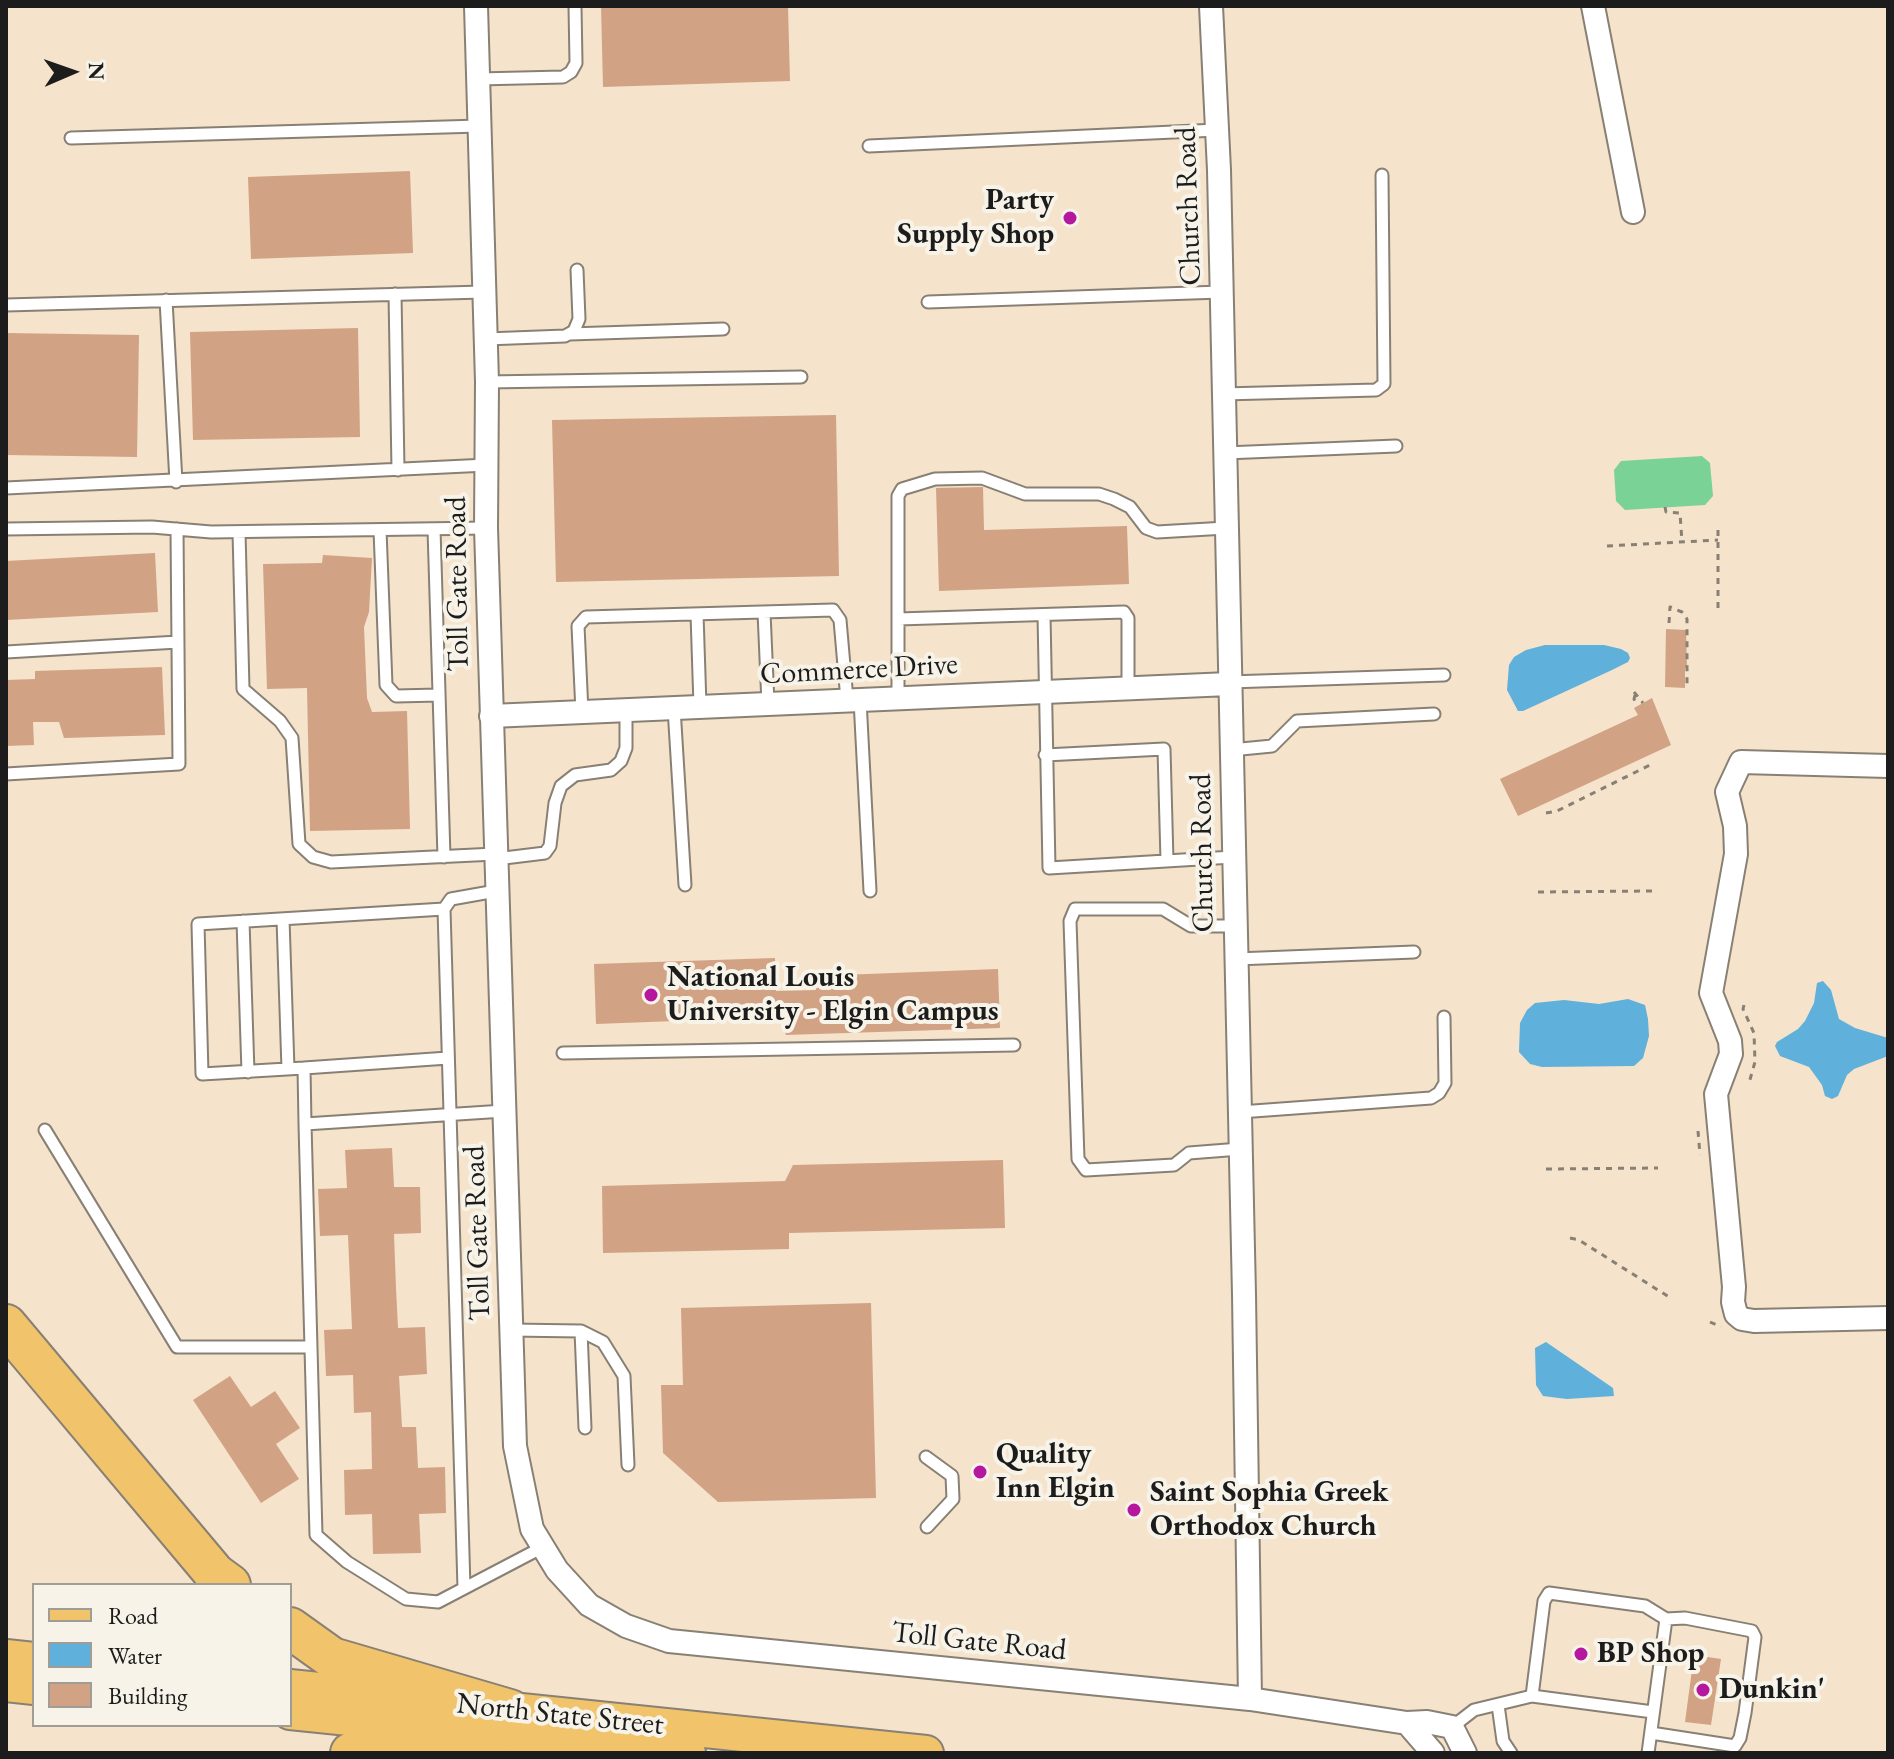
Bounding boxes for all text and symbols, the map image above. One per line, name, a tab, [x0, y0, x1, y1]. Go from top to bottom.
north arrow	[32, 32, 112, 112]
text: N	[82, 62, 111, 81]
street label: Church Road	[1168, 126, 1210, 286]
place label: Party Supply Shop	[897, 183, 1054, 254]
marker: Party Supply Shop	[1061, 209, 1079, 227]
street label: Toll Gate Road	[438, 496, 478, 672]
street label: Commerce Drive	[759, 647, 959, 693]
street label: Church Road	[1184, 773, 1222, 933]
place label: National Louis University - Elgin Campus	[667, 960, 999, 1030]
marker: National Louis University - Elgin Campus	[642, 986, 660, 1004]
street label: Toll Gate Road	[457, 1145, 499, 1321]
place label: Quality Inn Elgin	[996, 1437, 1115, 1508]
marker: Quality Inn Elgin	[971, 1463, 989, 1481]
place label: Saint Sophia Greek Orthodox Church	[1150, 1475, 1388, 1546]
marker: Saint Sophia Greek Orthodox Church	[1125, 1501, 1143, 1519]
legend	[32, 1583, 292, 1727]
text: Road	[108, 1600, 158, 1631]
street label: Toll Gate Road	[890, 1615, 1068, 1669]
place label: BP Shop	[1597, 1636, 1704, 1672]
text: Water	[108, 1640, 162, 1671]
marker: BP Shop	[1572, 1645, 1590, 1663]
place label: Dunkin'	[1719, 1672, 1825, 1708]
text: Building	[108, 1680, 188, 1711]
marker: Dunkin'	[1694, 1681, 1712, 1699]
street label: North State Street	[455, 1686, 665, 1744]

